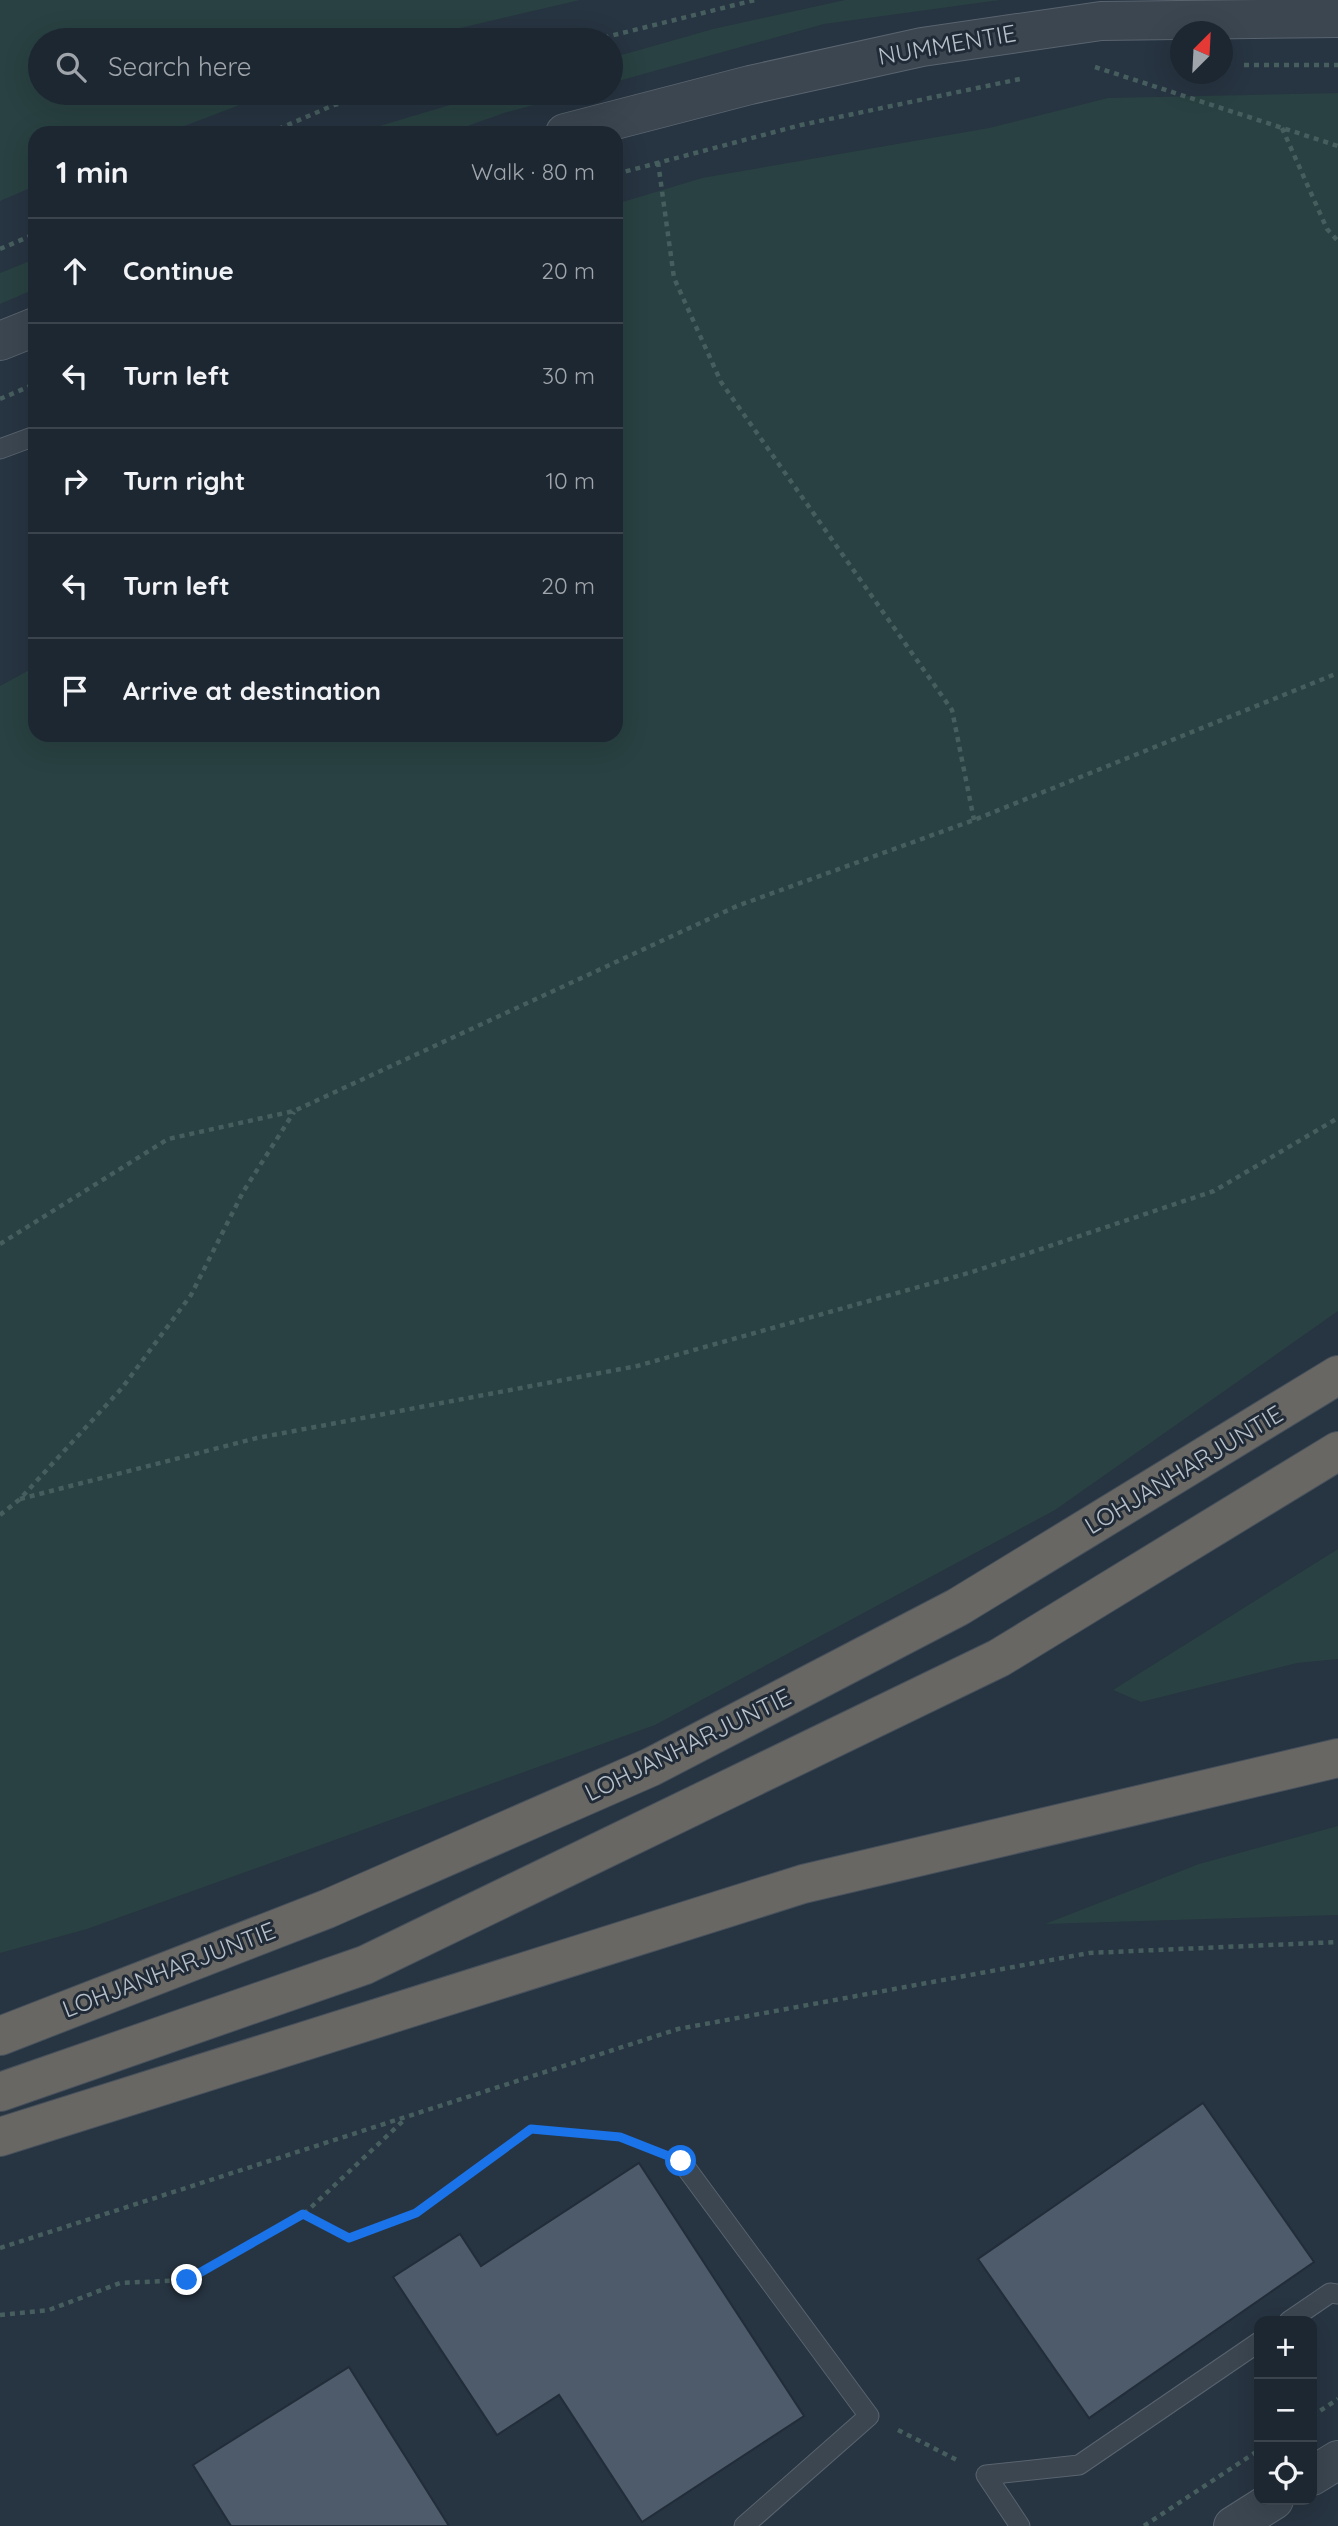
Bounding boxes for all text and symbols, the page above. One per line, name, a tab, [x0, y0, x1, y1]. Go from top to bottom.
street label: NUMMENTIE	[876, 17, 1018, 71]
north arrow	[1170, 21, 1233, 84]
search box	[28, 28, 623, 105]
icon: search	[52, 48, 90, 86]
text: Search here	[108, 50, 252, 83]
text: 1 min	[56, 153, 129, 191]
text: Walk · 80 m	[471, 157, 595, 186]
icon: ahead	[56, 252, 94, 290]
text: Continue	[123, 254, 234, 287]
text: 20 m	[541, 256, 595, 285]
icon: left	[56, 357, 94, 395]
text: Turn left	[123, 359, 230, 392]
text: 30 m	[542, 361, 595, 390]
icon: right	[56, 462, 94, 500]
text: Turn right	[123, 464, 245, 497]
text: 10 m	[546, 466, 595, 495]
icon: left	[56, 567, 94, 605]
text: Turn left	[123, 569, 230, 602]
text: 20 m	[541, 571, 595, 600]
icon: arrive	[56, 672, 94, 710]
text: Arrive at destination	[123, 674, 381, 707]
street label: LOHJANHARJUNTIE	[1079, 1398, 1288, 1540]
street label: LOHJANHARJUNTIE	[579, 1681, 796, 1807]
street label: LOHJANHARJUNTIE	[58, 1915, 279, 2024]
route start	[665, 2145, 696, 2176]
route end	[171, 2264, 202, 2295]
map controls	[1254, 2316, 1317, 2505]
button: +	[1254, 2316, 1317, 2379]
button: −	[1254, 2379, 1317, 2442]
button: locate	[1254, 2442, 1317, 2505]

